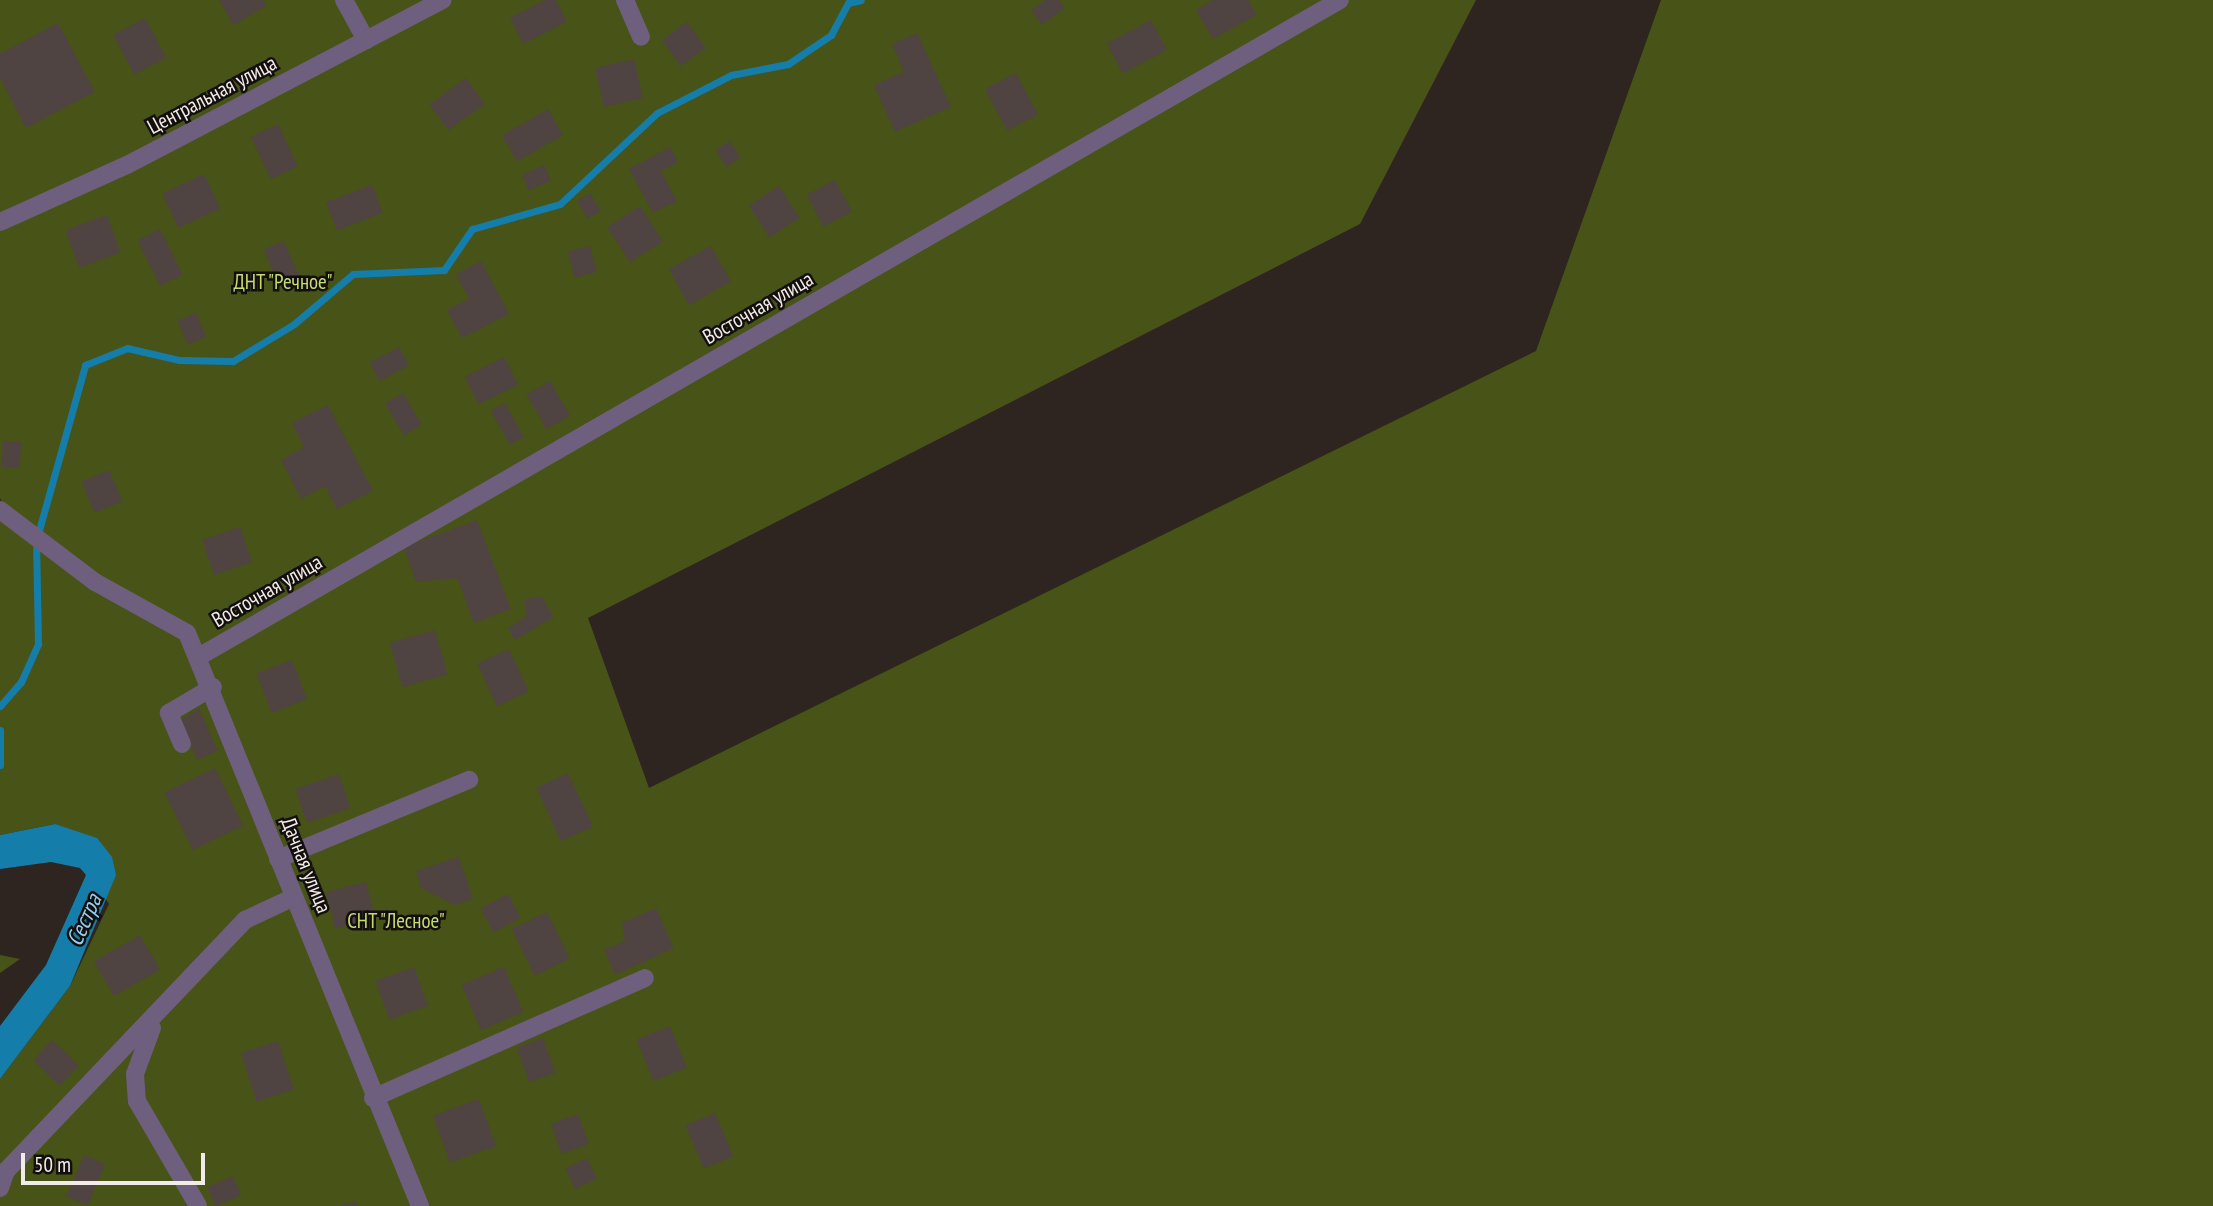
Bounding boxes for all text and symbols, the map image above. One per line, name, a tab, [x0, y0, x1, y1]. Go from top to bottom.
street label: Центральная улица	[143, 50, 281, 140]
street label: Восточная улица	[698, 266, 818, 350]
park label: ДНТ "Речное"	[233, 269, 333, 295]
street label: Восточная улица	[207, 549, 327, 633]
street label: Дачная улица	[275, 813, 337, 917]
water label: Сестра	[60, 890, 108, 950]
park label: СНТ "Лесное"	[346, 908, 446, 934]
scale bar	[24, 1140, 208, 1184]
text: 50 m	[34, 1151, 71, 1178]

